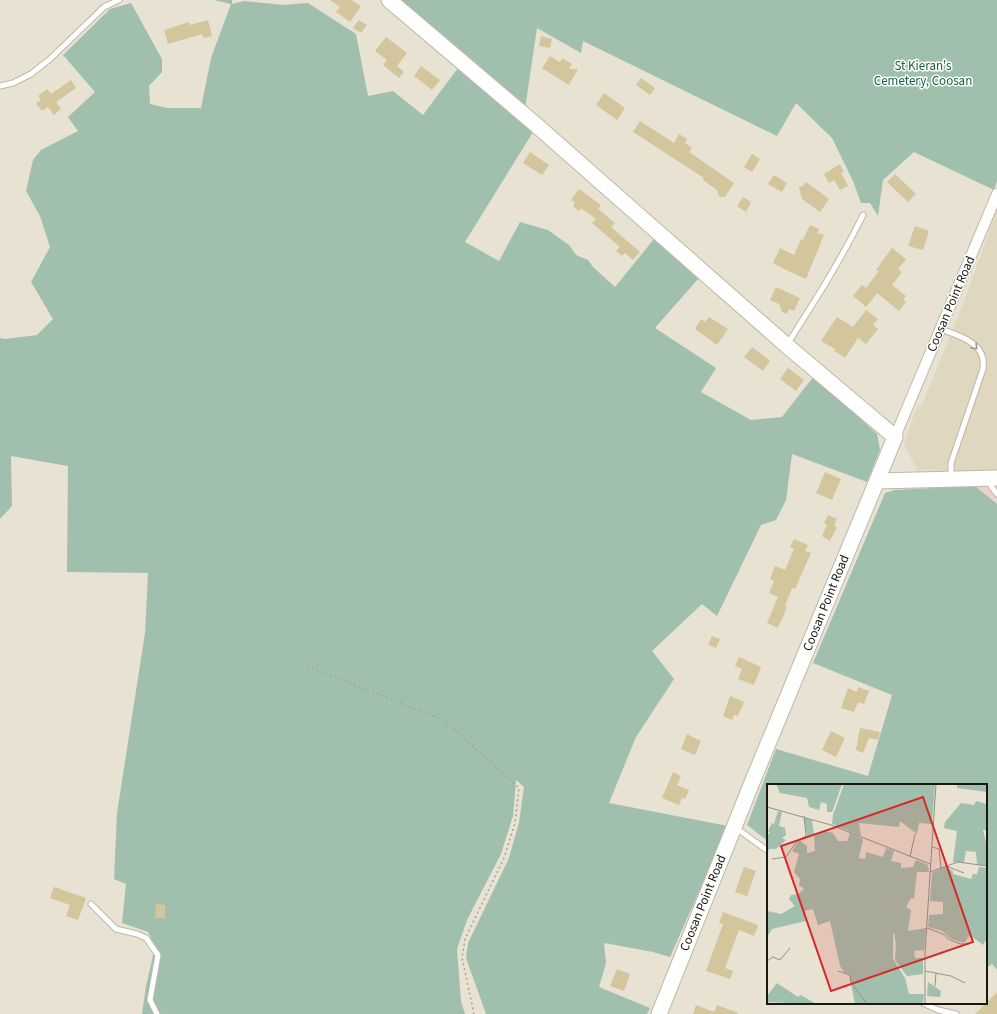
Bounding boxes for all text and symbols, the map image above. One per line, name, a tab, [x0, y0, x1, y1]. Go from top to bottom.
park label: St Kieran's Cemetery, Coosan	[874, 57, 972, 90]
street label: Coosan Point Road	[923, 253, 979, 355]
one-way arrow	[970, 342, 978, 350]
street label: Coosan Point Road	[798, 552, 854, 654]
inset map	[767, 784, 987, 1004]
street label: Coosan Point Road	[675, 852, 731, 954]

